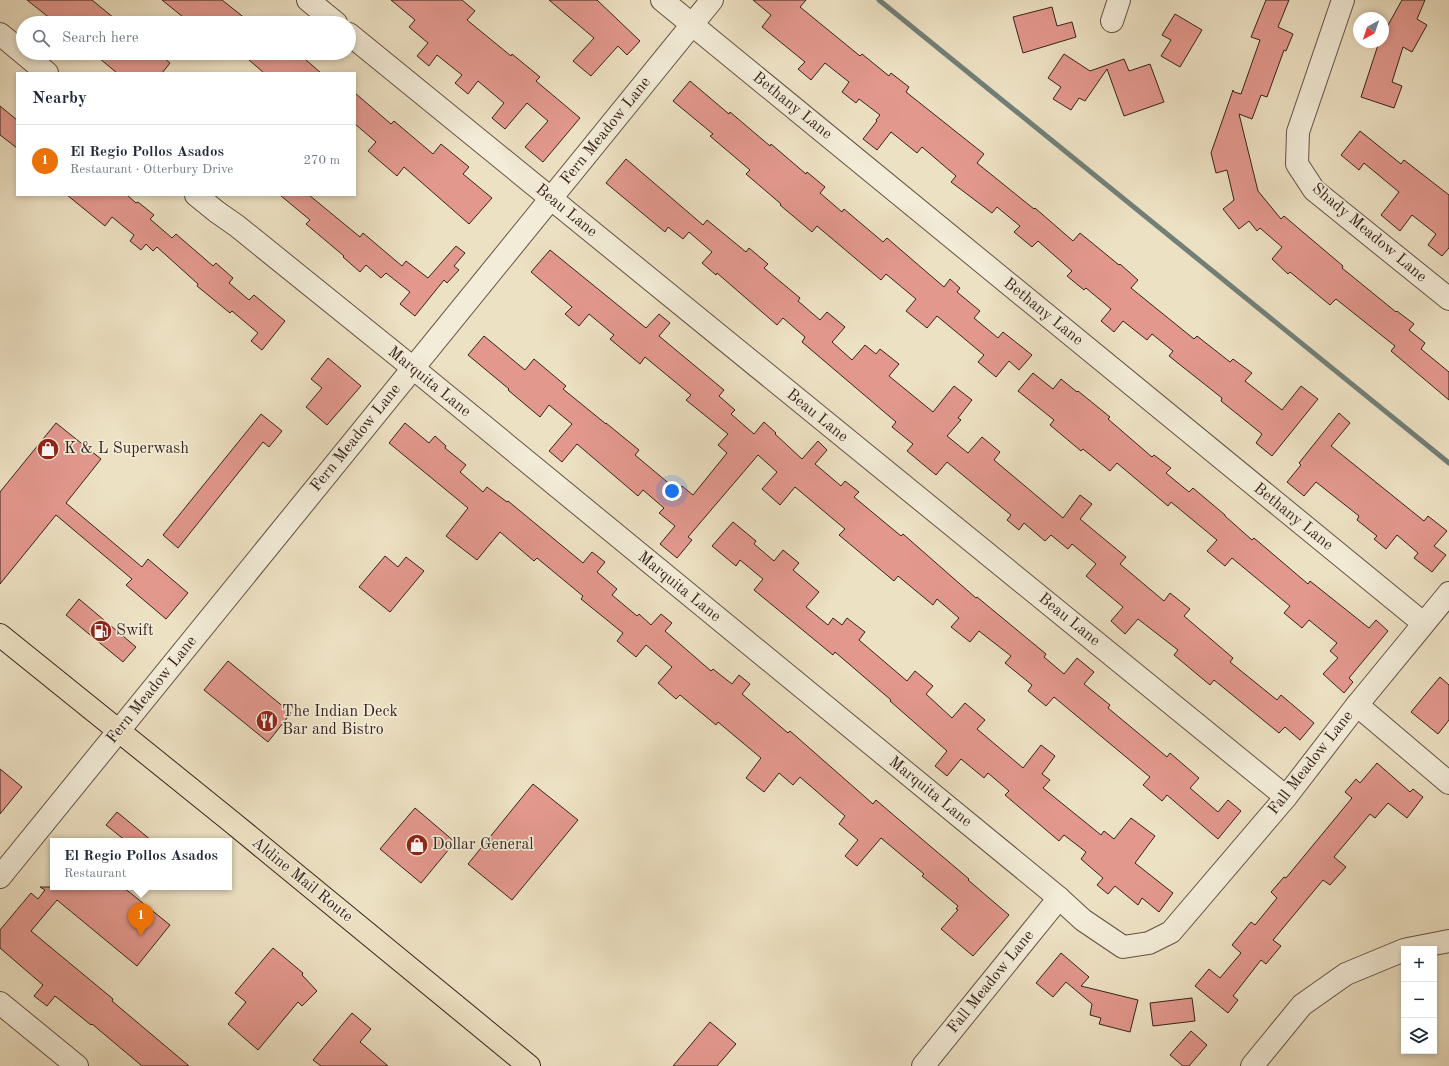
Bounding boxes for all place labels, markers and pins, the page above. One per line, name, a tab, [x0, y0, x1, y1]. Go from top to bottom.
shop icon: K & L Superwash	[35, 436, 61, 462]
place label: K & L Superwash	[64, 441, 189, 457]
fuel station icon: Swift	[88, 618, 114, 644]
place label: Swift	[116, 623, 154, 639]
place label: The Indian Deck Bar and Bistro	[282, 704, 398, 738]
restaurant icon: The Indian Deck Bar and Bistro	[254, 708, 280, 734]
shop icon: Dollar General	[404, 832, 430, 858]
place label: Dollar General	[432, 837, 534, 853]
pin: 1	[128, 903, 154, 936]

